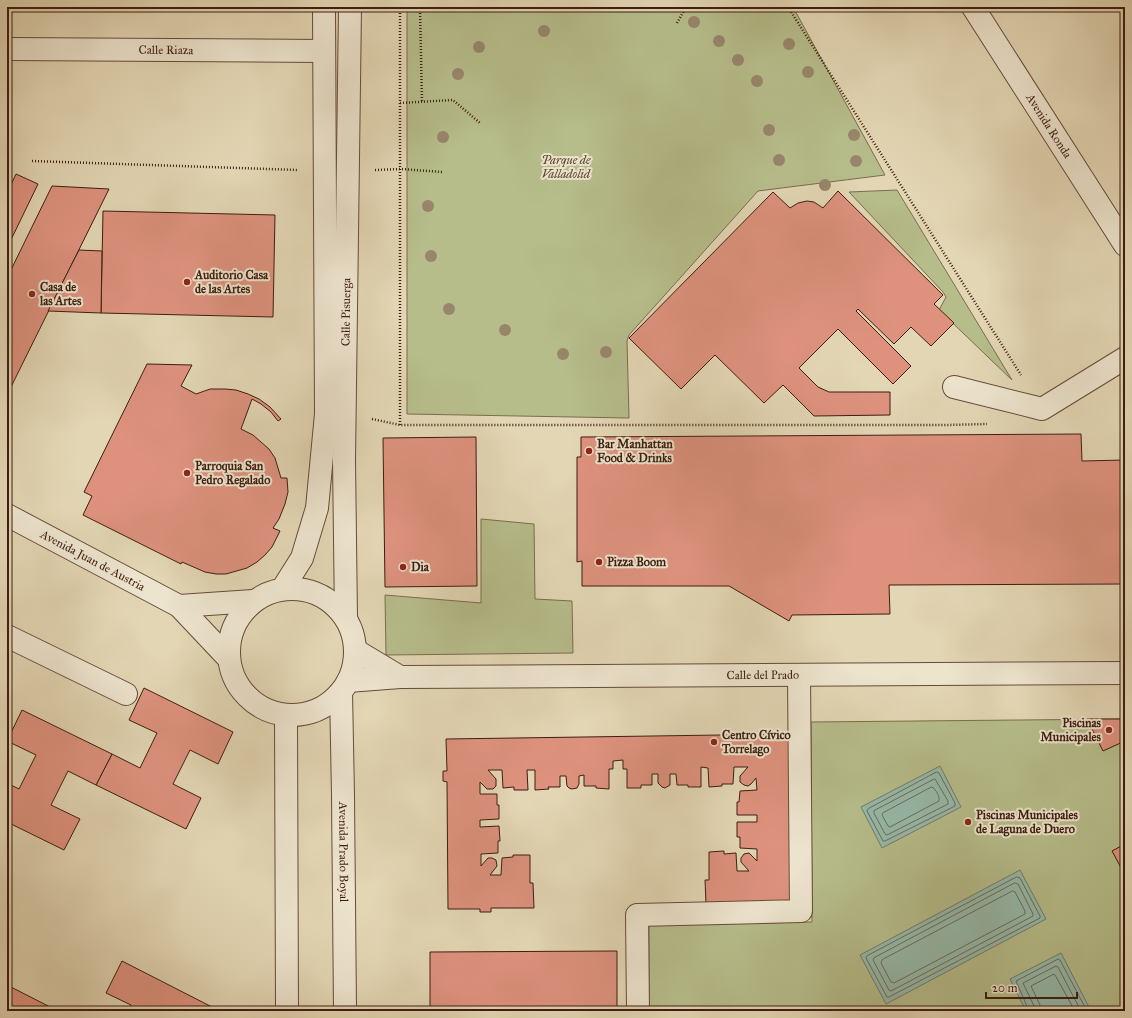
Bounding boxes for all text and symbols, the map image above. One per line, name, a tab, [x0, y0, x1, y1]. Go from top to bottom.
street label: Calle Riaza	[139, 43, 194, 57]
street label: Avenida Ronda	[1023, 90, 1075, 161]
park label: Parque de Valladolid	[541, 153, 591, 181]
place label: Auditorio Casa de las Artes	[194, 268, 269, 296]
marker: Auditorio Casa de las Artes	[182, 277, 192, 287]
street label: Calle Pisuerga	[339, 277, 354, 346]
place label: Casa de las Artes	[39, 280, 82, 308]
marker: Casa de las Artes	[27, 289, 37, 299]
place label: Bar Manhattan Food & Drinks	[597, 437, 673, 465]
marker: Bar Manhattan Food & Drinks	[584, 446, 594, 456]
place label: Parroquia San Pedro Regalado	[195, 459, 270, 488]
marker: Parroquia San Pedro Regalado	[182, 468, 192, 478]
street label: Avenida Juan de Austria	[37, 526, 148, 594]
place label: Pizza Boom	[607, 555, 667, 569]
marker: Pizza Boom	[594, 557, 604, 567]
place label: Dia	[411, 560, 430, 574]
marker: Dia	[398, 562, 408, 572]
street label: Calle del Prado	[726, 668, 799, 682]
place label: Piscinas Municipales	[1041, 716, 1102, 745]
marker: Piscinas Municipales	[1104, 725, 1114, 735]
place label: Centro Cívico Torrelago	[721, 728, 791, 757]
marker: Centro Cívico Torrelago	[709, 737, 719, 747]
street label: Avenida Prado Boyal	[336, 801, 351, 903]
place label: Piscinas Municipales de Laguna de Duero	[976, 808, 1078, 837]
marker: Piscinas Municipales de Laguna de Duero	[963, 817, 973, 827]
scale bar	[986, 974, 1077, 1000]
text: 20 m	[992, 981, 1018, 995]

